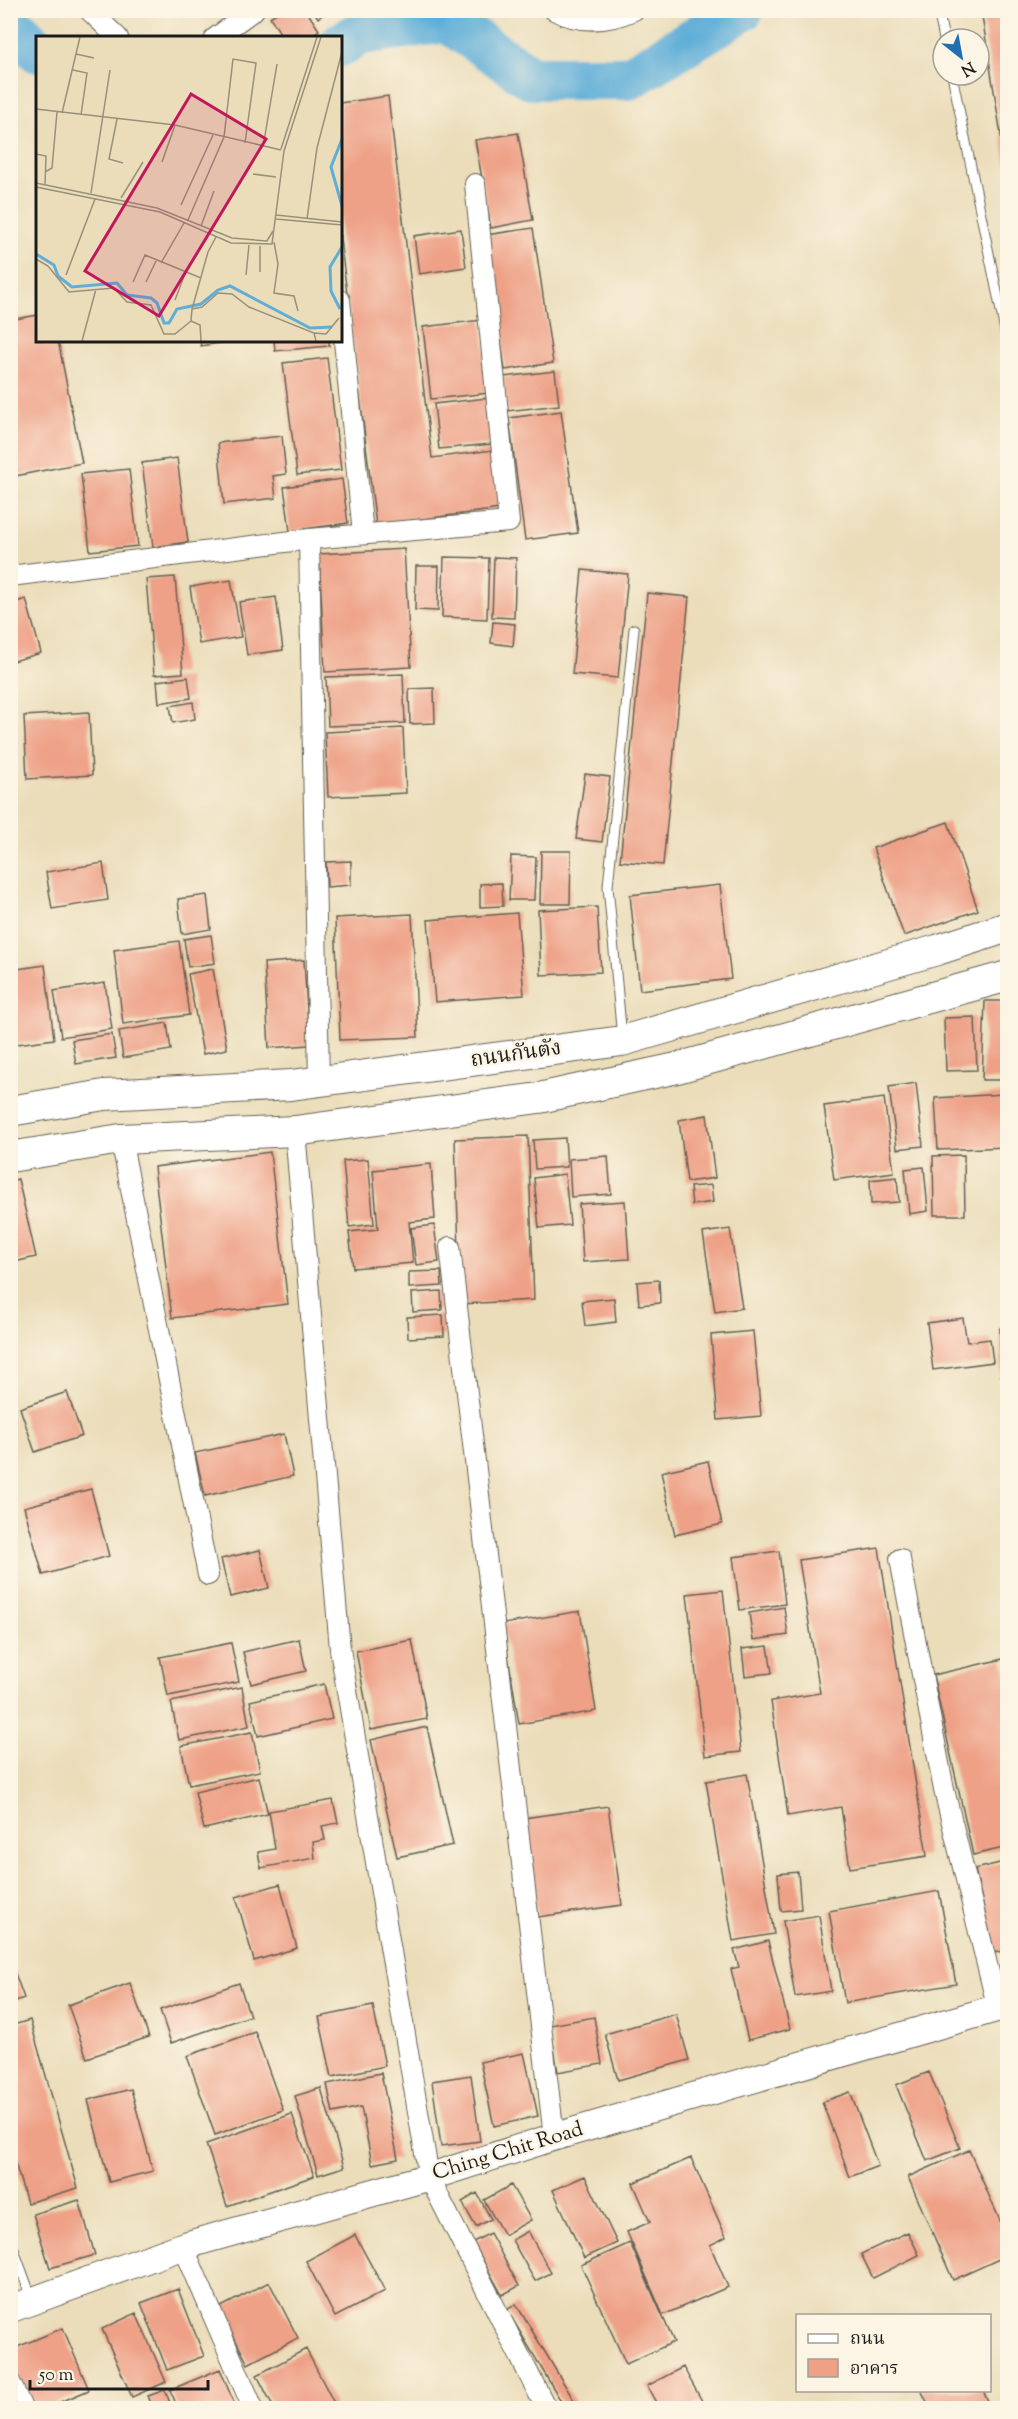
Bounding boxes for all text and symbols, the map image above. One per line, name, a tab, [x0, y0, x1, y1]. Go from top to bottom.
north arrow	[931, 27, 991, 87]
inset map	[36, 36, 342, 342]
text: N	[956, 55, 979, 81]
street label: ถนนกันตัง	[469, 1034, 563, 1076]
street label: Ching Chit Road	[429, 2115, 587, 2189]
legend	[796, 2314, 991, 2392]
text: ถนน	[850, 2327, 885, 2353]
scale bar	[30, 2353, 208, 2391]
text: อาคาร	[850, 2357, 899, 2383]
text: 50 m	[38, 2363, 74, 2389]

